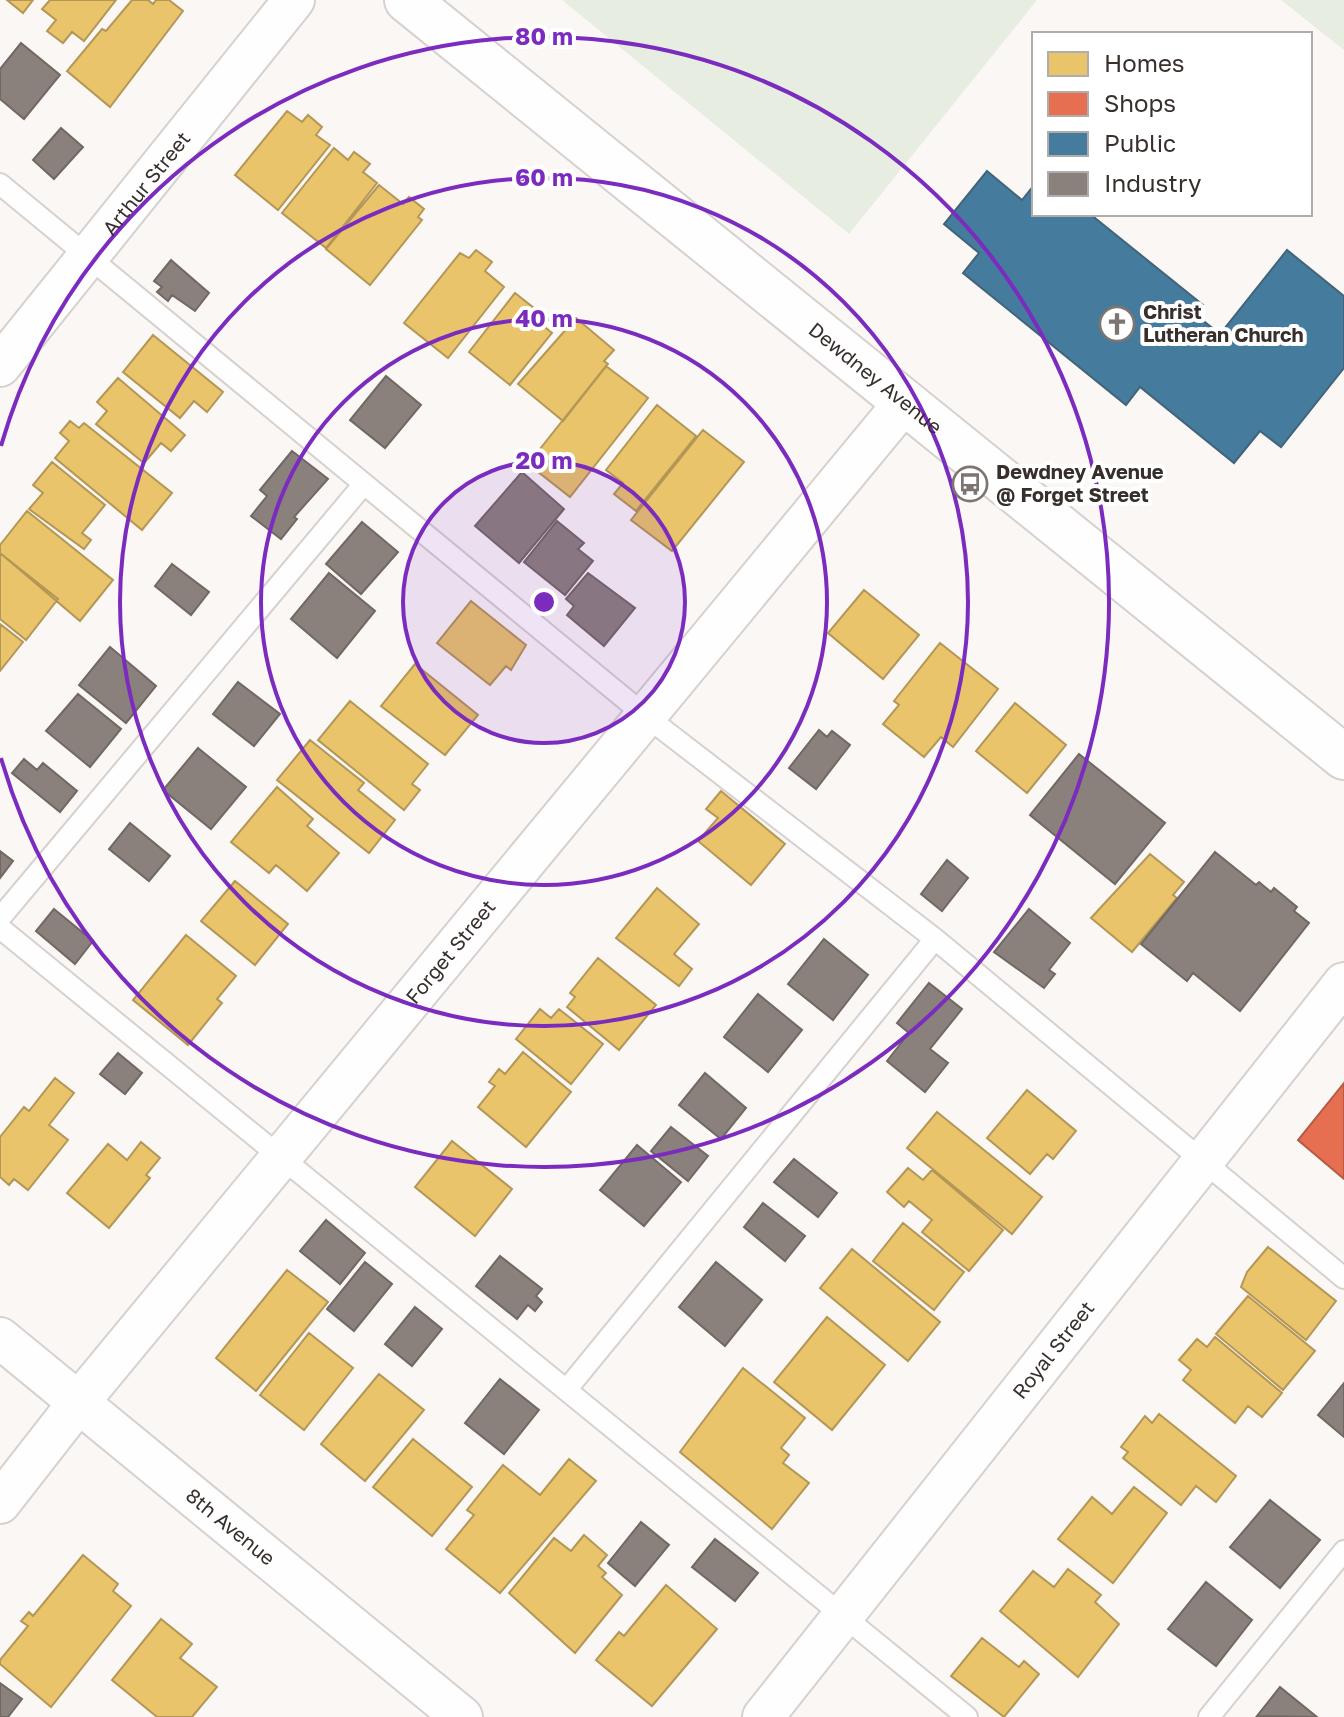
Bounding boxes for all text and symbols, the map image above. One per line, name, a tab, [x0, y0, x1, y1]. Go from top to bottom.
text: 80 m	[515, 21, 573, 50]
legend	[1032, 32, 1312, 216]
text: Homes	[1104, 48, 1185, 77]
text: Shops	[1104, 88, 1176, 117]
street label: Arthur Street	[97, 126, 195, 240]
text: Public	[1104, 128, 1176, 157]
text: 60 m	[515, 162, 573, 191]
text: Industry	[1104, 168, 1201, 197]
place label: Christ Lutheran Church	[1143, 299, 1304, 346]
text: 40 m	[515, 303, 573, 332]
church icon: Christ Lutheran Church	[1098, 305, 1136, 343]
street label: Dewdney Avenue	[805, 317, 947, 438]
text: 20 m	[515, 445, 573, 474]
place label: Dewdney Avenue @ Forget Street	[996, 459, 1164, 506]
bus stop icon: Dewdney Avenue @ Forget Street	[951, 465, 989, 503]
centre of rings	[530, 588, 558, 616]
street label: Forget Street	[400, 894, 500, 1008]
street label: Royal Street	[1007, 1296, 1099, 1403]
street label: 8th Avenue	[182, 1483, 280, 1570]

